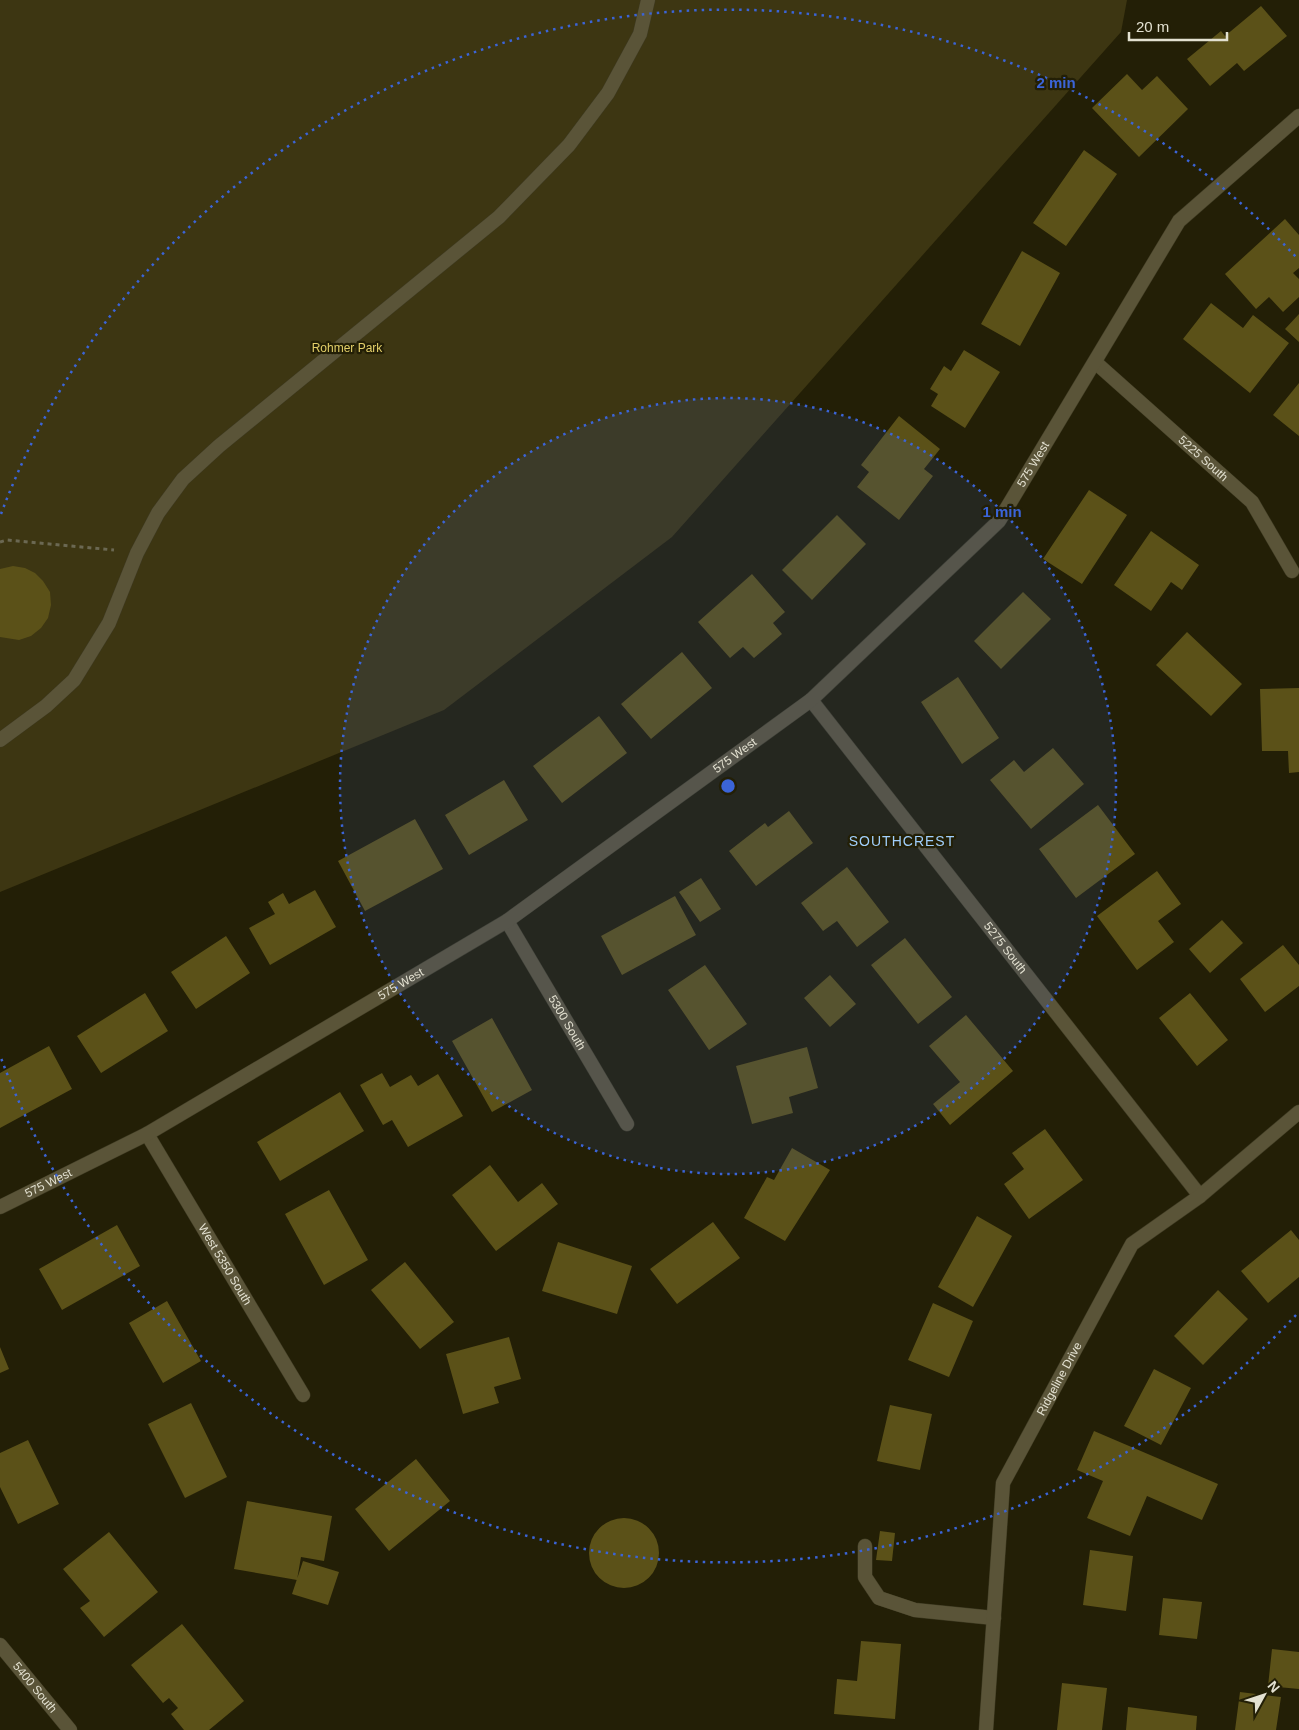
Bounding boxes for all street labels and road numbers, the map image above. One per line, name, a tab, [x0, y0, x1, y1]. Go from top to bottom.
street label: 5225 South	[1176, 433, 1231, 484]
street label: 575 West	[1014, 438, 1052, 490]
street label: 575 West	[710, 735, 760, 776]
street label: 5275 South	[981, 919, 1030, 976]
street label: 575 West	[375, 965, 427, 1003]
street label: 5300 South	[545, 993, 589, 1053]
street label: 575 West	[23, 1165, 75, 1200]
street label: West 5350 South	[195, 1221, 255, 1308]
street label: Ridgeline Drive	[1034, 1339, 1085, 1418]
street label: 5400 South	[10, 1659, 60, 1716]

